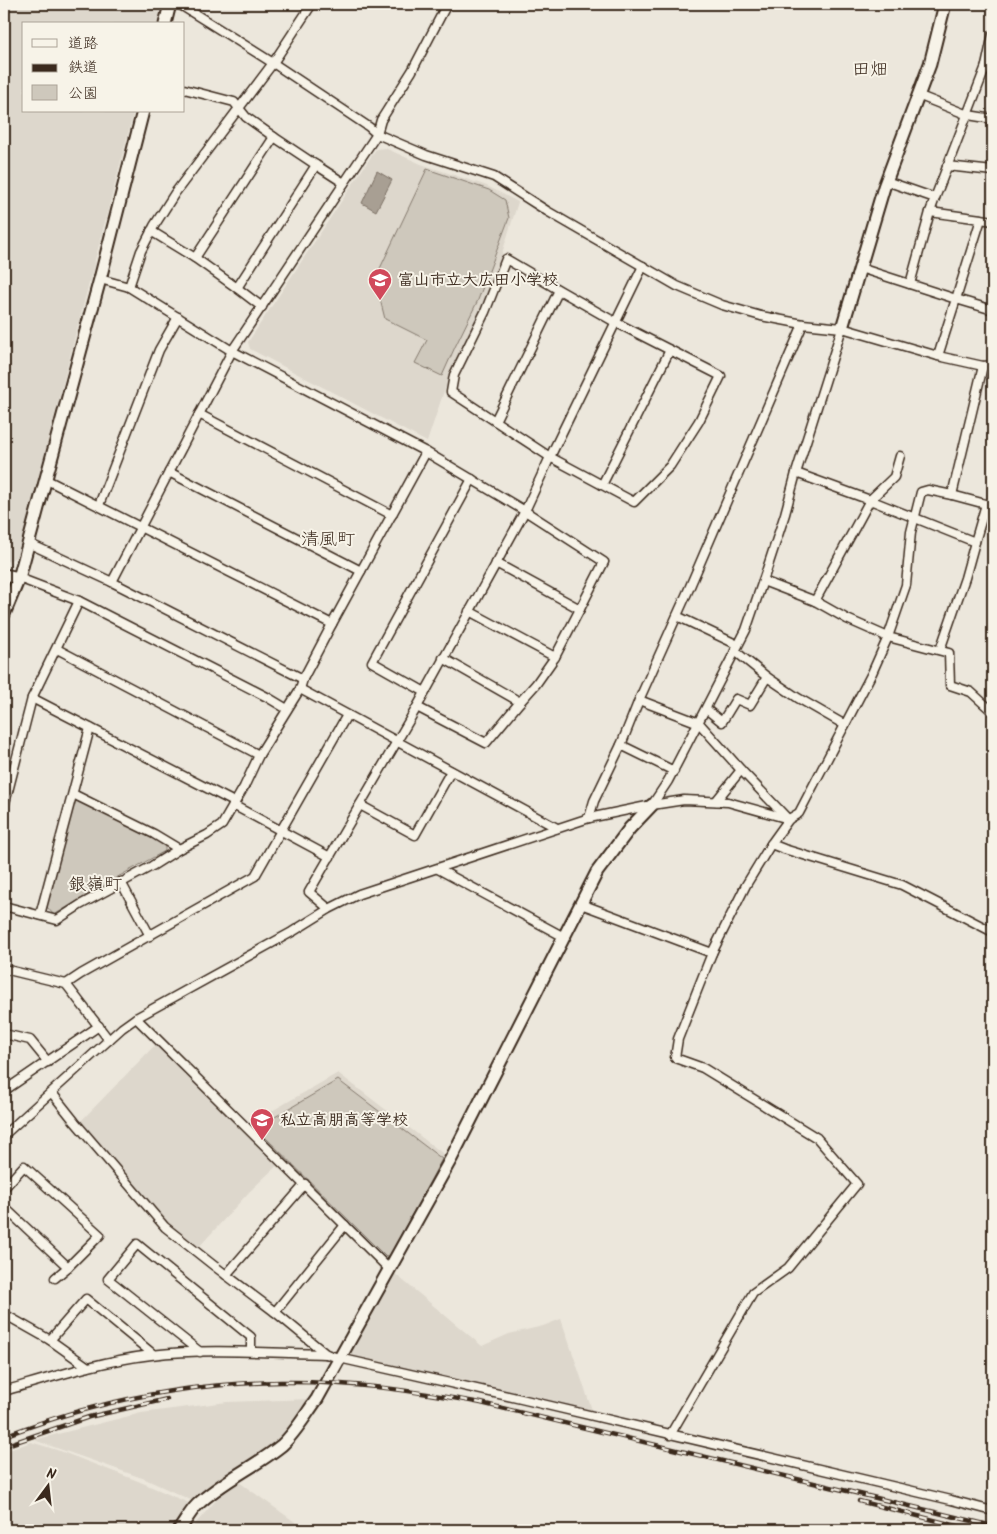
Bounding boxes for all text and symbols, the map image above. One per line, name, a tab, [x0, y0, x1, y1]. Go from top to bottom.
legend	[22, 22, 185, 112]
text: 道路	[68, 32, 98, 56]
text: 鉄道	[68, 56, 98, 80]
district label: 田畑	[852, 56, 888, 85]
text: 公園	[68, 82, 98, 106]
school or university icon: 富山市立大広田小学校	[367, 267, 393, 301]
place label: 富山市立大広田小学校	[398, 268, 558, 293]
district label: 清風町	[301, 526, 355, 555]
district label: 銀嶺町	[68, 871, 122, 900]
school or university icon: 私立高朋高等学校	[249, 1107, 275, 1141]
place label: 私立高朋高等学校	[280, 1108, 408, 1133]
north arrow	[22, 1462, 72, 1512]
text: N	[44, 1463, 58, 1486]

